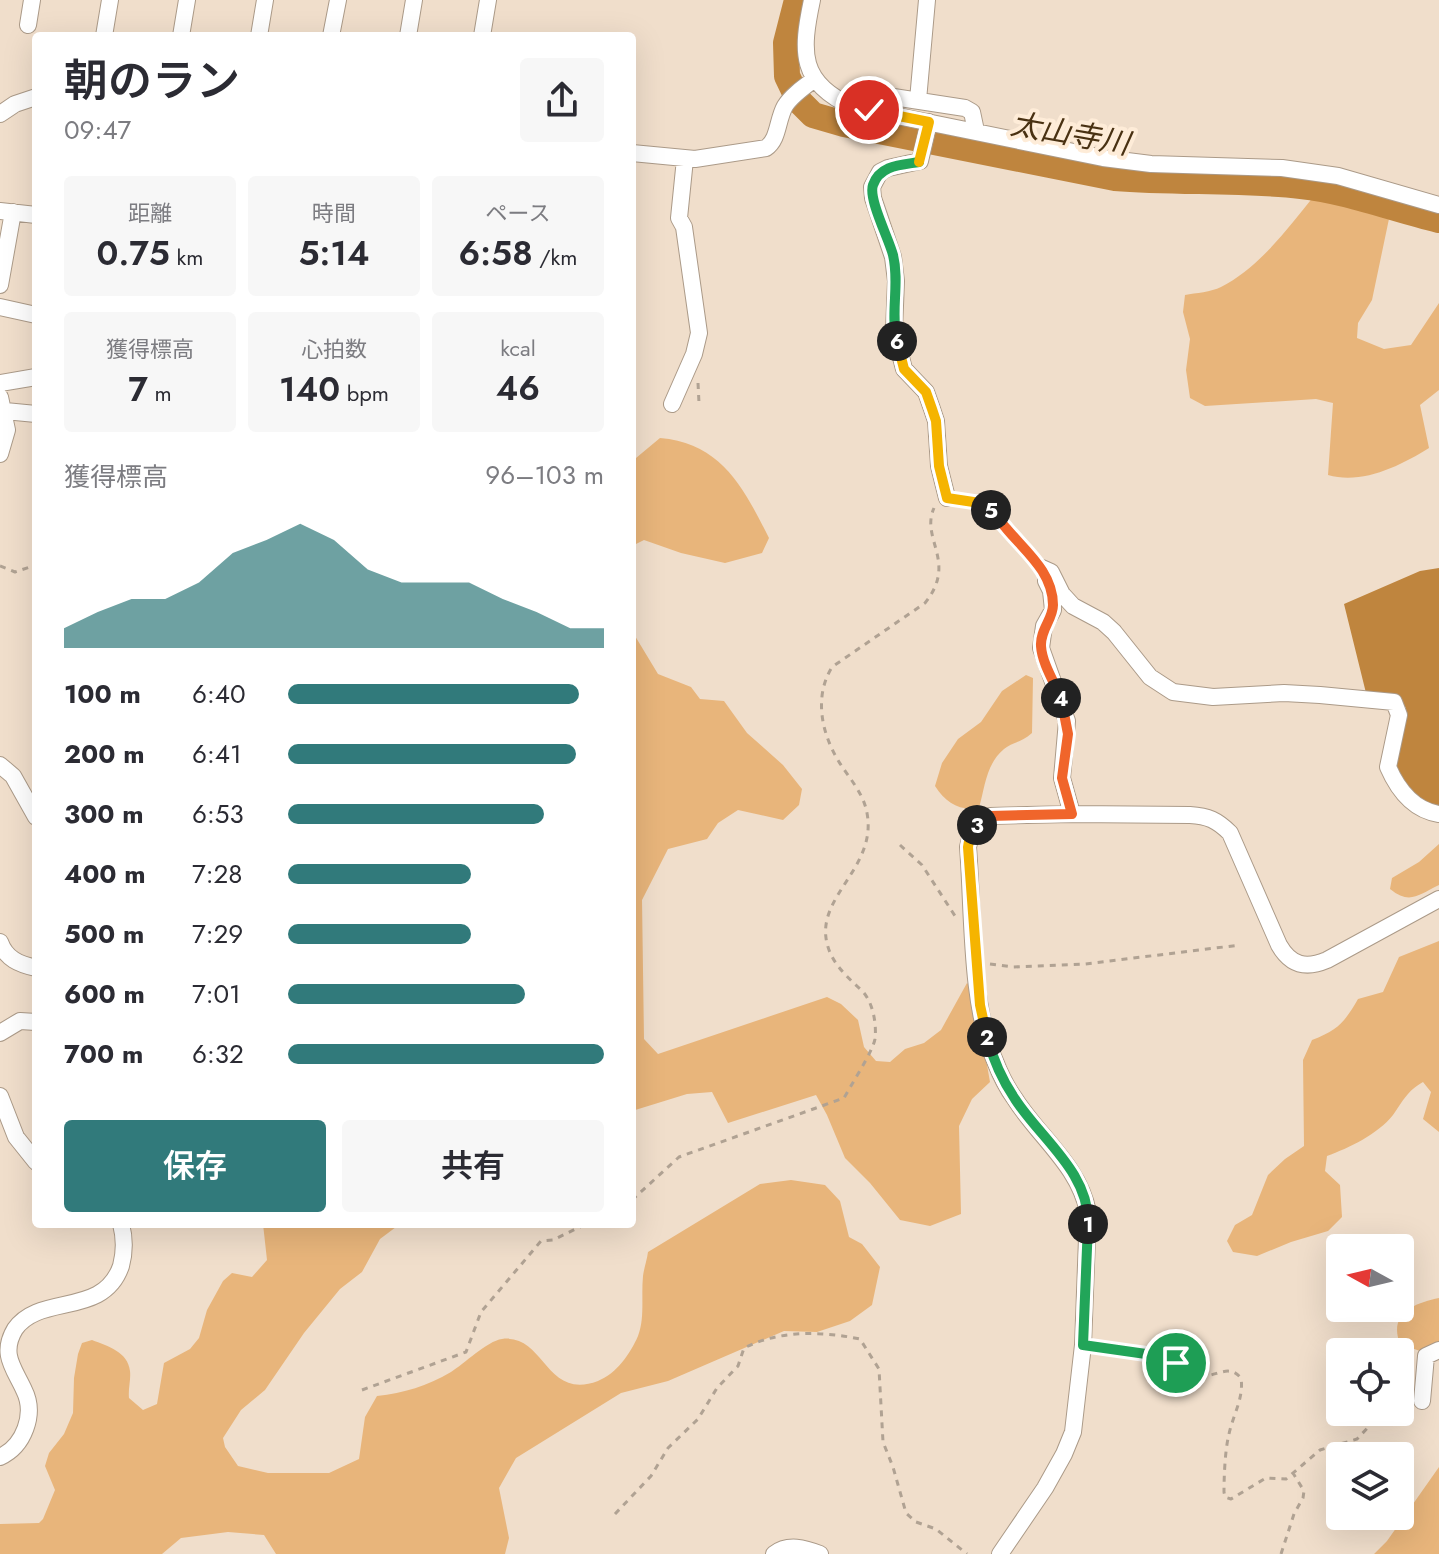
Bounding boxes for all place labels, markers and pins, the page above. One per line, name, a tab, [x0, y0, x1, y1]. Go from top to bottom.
pin	[835, 76, 903, 144]
pin: 6	[877, 321, 917, 361]
pin: 5	[971, 490, 1011, 530]
pin: 4	[1041, 678, 1081, 718]
pin: 3	[957, 805, 997, 845]
pin: 2	[967, 1017, 1007, 1057]
pin: 1	[1068, 1204, 1108, 1244]
pin	[1142, 1329, 1210, 1397]

